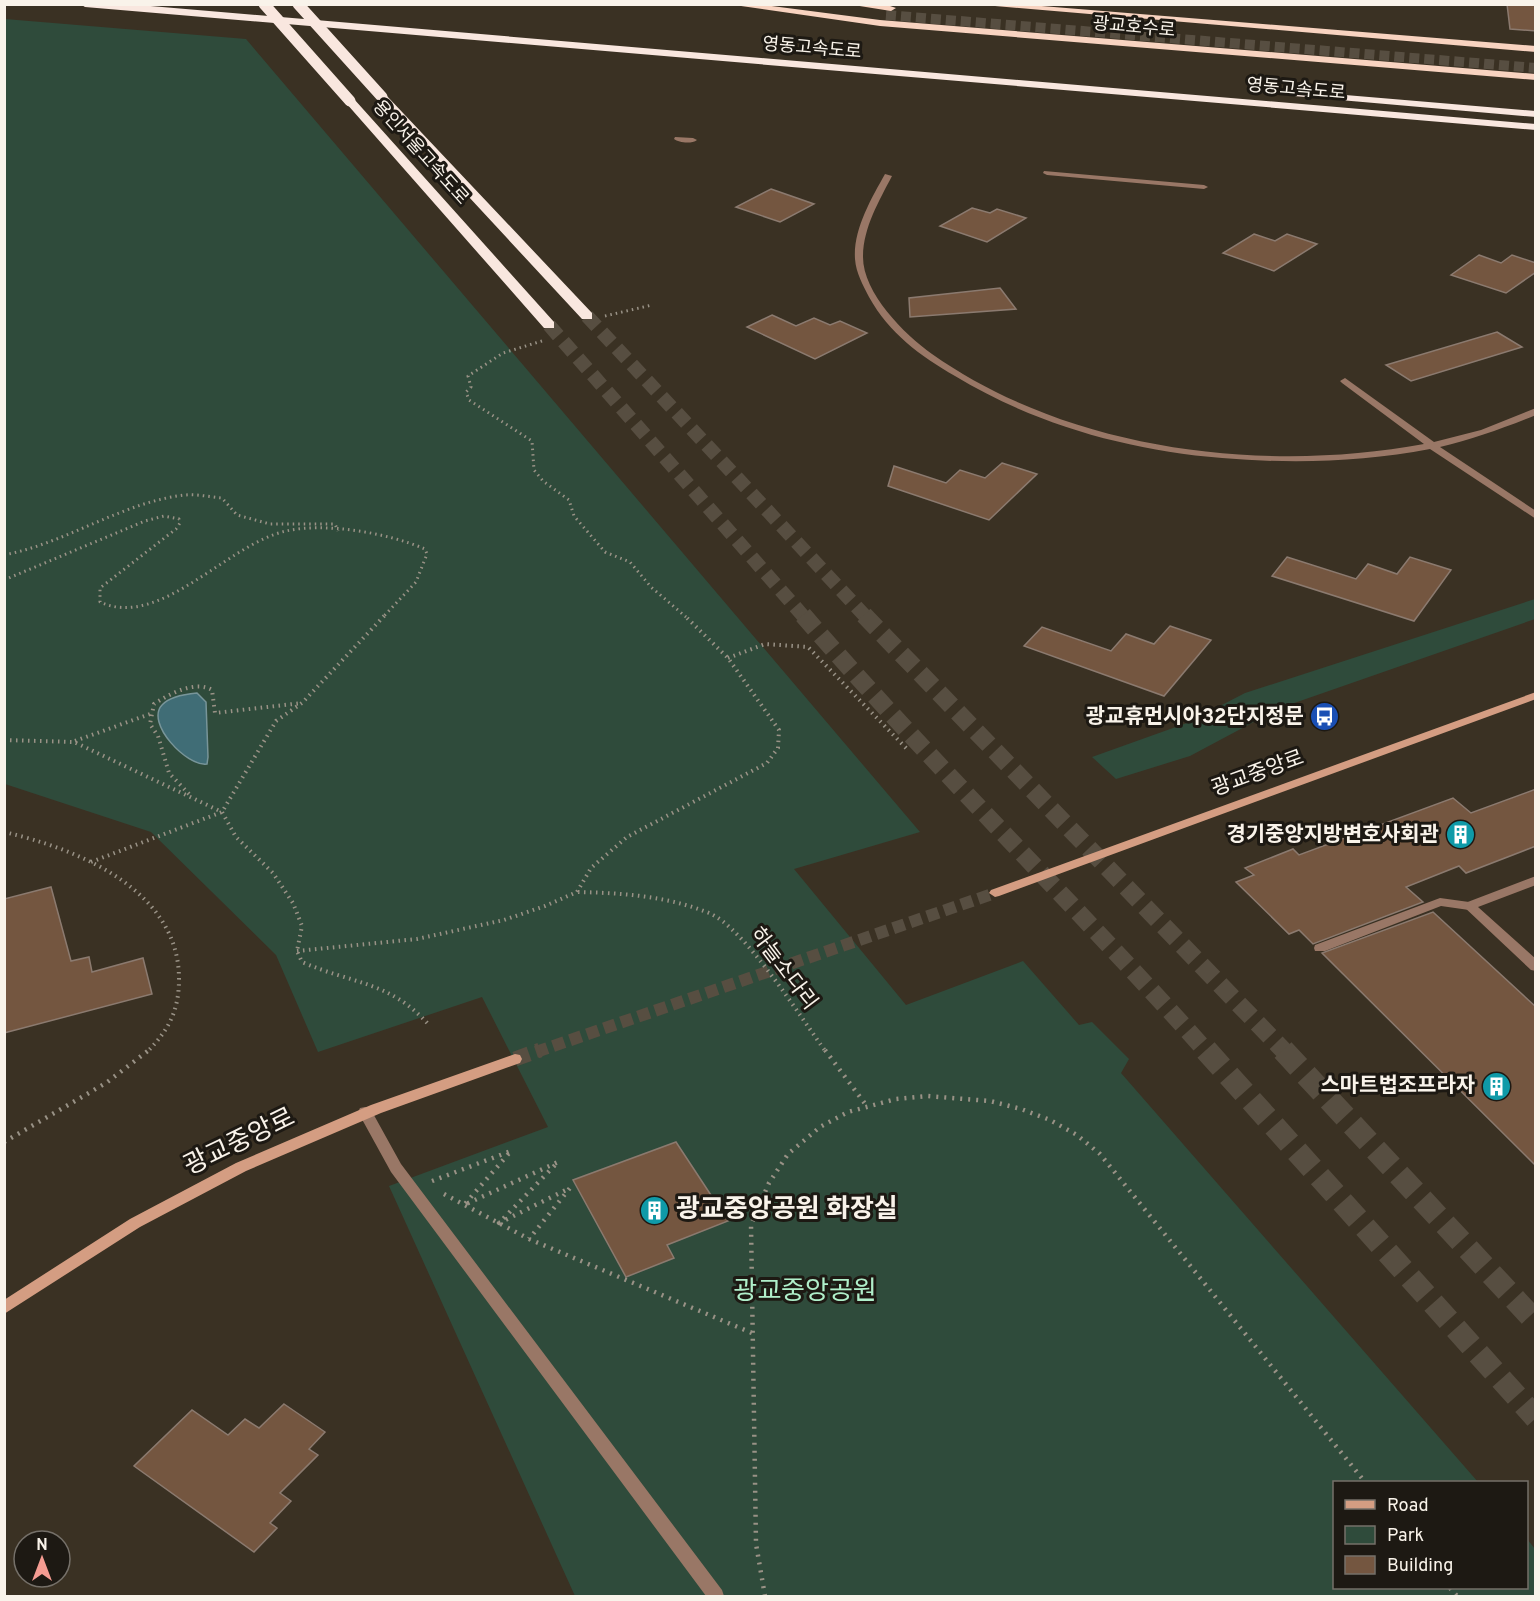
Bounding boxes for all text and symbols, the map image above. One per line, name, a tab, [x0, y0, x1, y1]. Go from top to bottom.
street label: 광교호수로	[1092, 13, 1176, 43]
street label: 영동고속도로	[762, 33, 862, 65]
street label: 영동고속도로	[1246, 74, 1346, 106]
street label: 용인서울고속도로	[367, 96, 473, 210]
bus stop icon: 광교휴먼시아32단지정문	[1309, 701, 1341, 733]
place label: 광교휴먼시아32단지정문	[1086, 704, 1304, 731]
street label: 광교중앙로	[1208, 745, 1308, 803]
building icon: 경기중앙지방변호사회관	[1444, 819, 1476, 851]
place label: 경기중앙지방변호사회관	[1226, 822, 1439, 849]
street label: 하늘소다리	[743, 922, 823, 1016]
building icon: 스마트법조프라자	[1480, 1070, 1512, 1102]
place label: 스마트법조프라자	[1320, 1073, 1475, 1100]
street label: 광교중앙로	[179, 1102, 301, 1184]
building icon: 광교중앙공원 화장실	[639, 1194, 671, 1226]
place label: 광교중앙공원 화장실	[676, 1194, 898, 1227]
park label: 광교중앙공원	[733, 1276, 877, 1309]
legend	[1333, 1481, 1528, 1589]
text: Road	[1387, 1495, 1429, 1518]
text: Park	[1387, 1525, 1424, 1548]
north arrow	[12, 1529, 72, 1589]
text: N	[36, 1536, 48, 1556]
text: Building	[1387, 1555, 1453, 1578]

